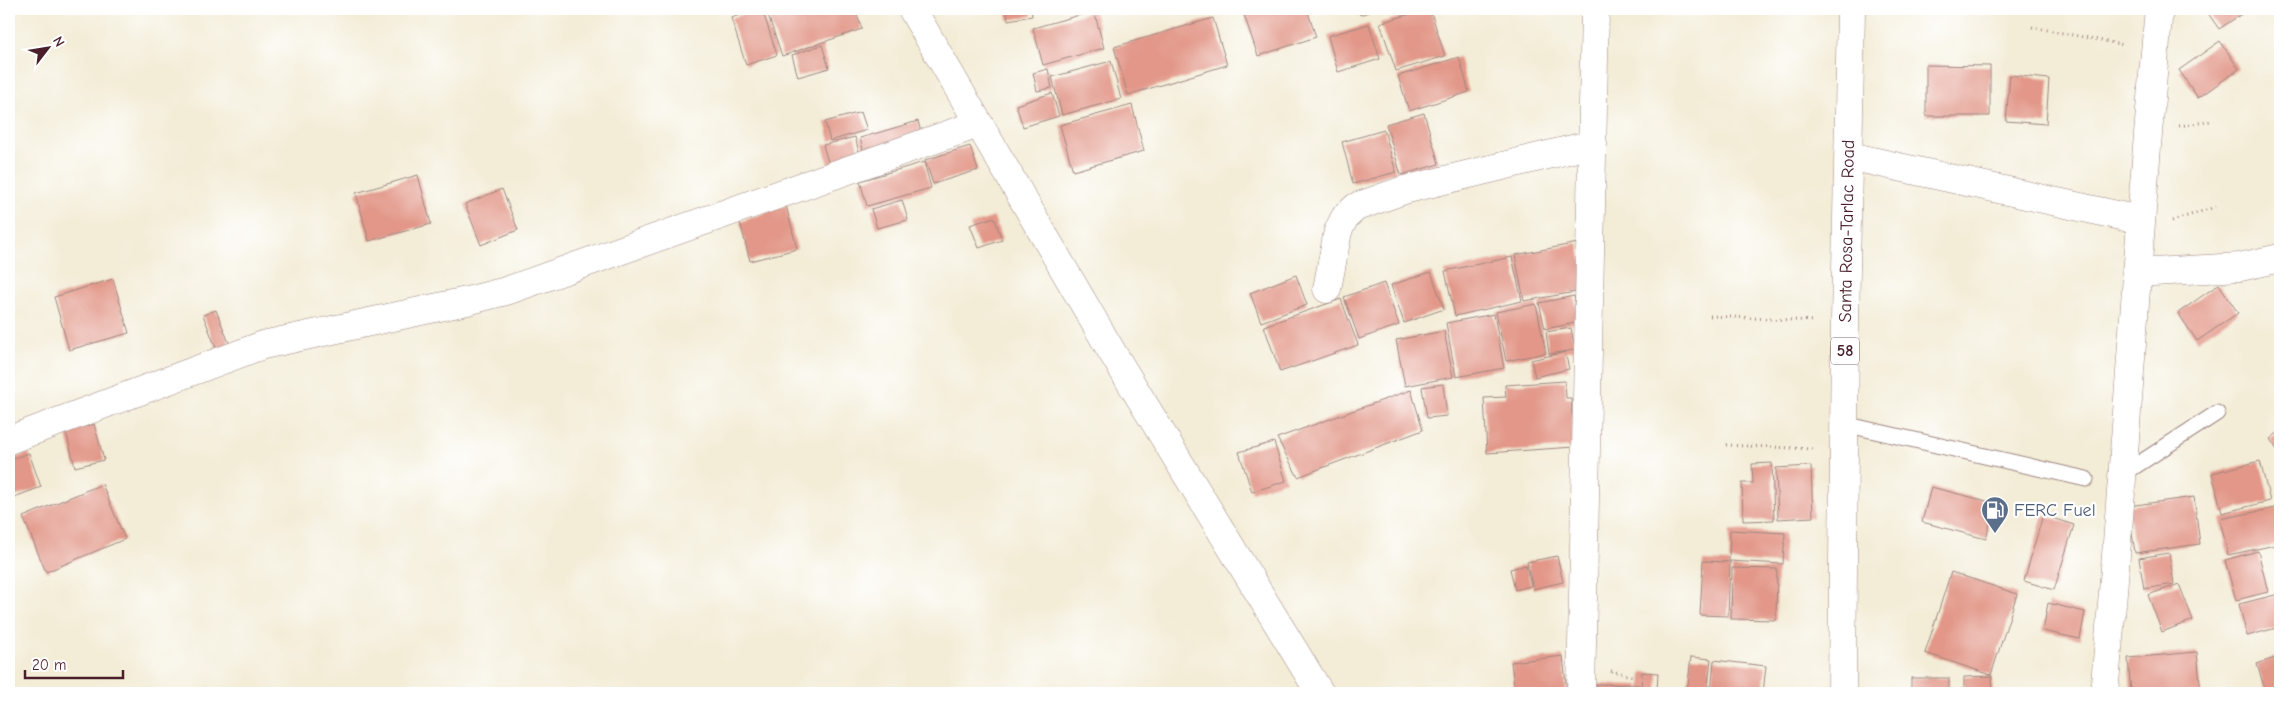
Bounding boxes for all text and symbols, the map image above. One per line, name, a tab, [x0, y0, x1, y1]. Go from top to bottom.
north arrow	[22, 22, 72, 72]
text: N	[49, 33, 68, 50]
street label: Santa Rosa-Tarlac Road	[1835, 139, 1859, 323]
road number: 58	[1831, 338, 1859, 364]
fuel station icon: FERC Fuel	[1980, 495, 2010, 534]
place label: FERC Fuel	[2014, 500, 2096, 521]
scale bar	[25, 647, 122, 679]
text: 20 m	[32, 656, 66, 674]

